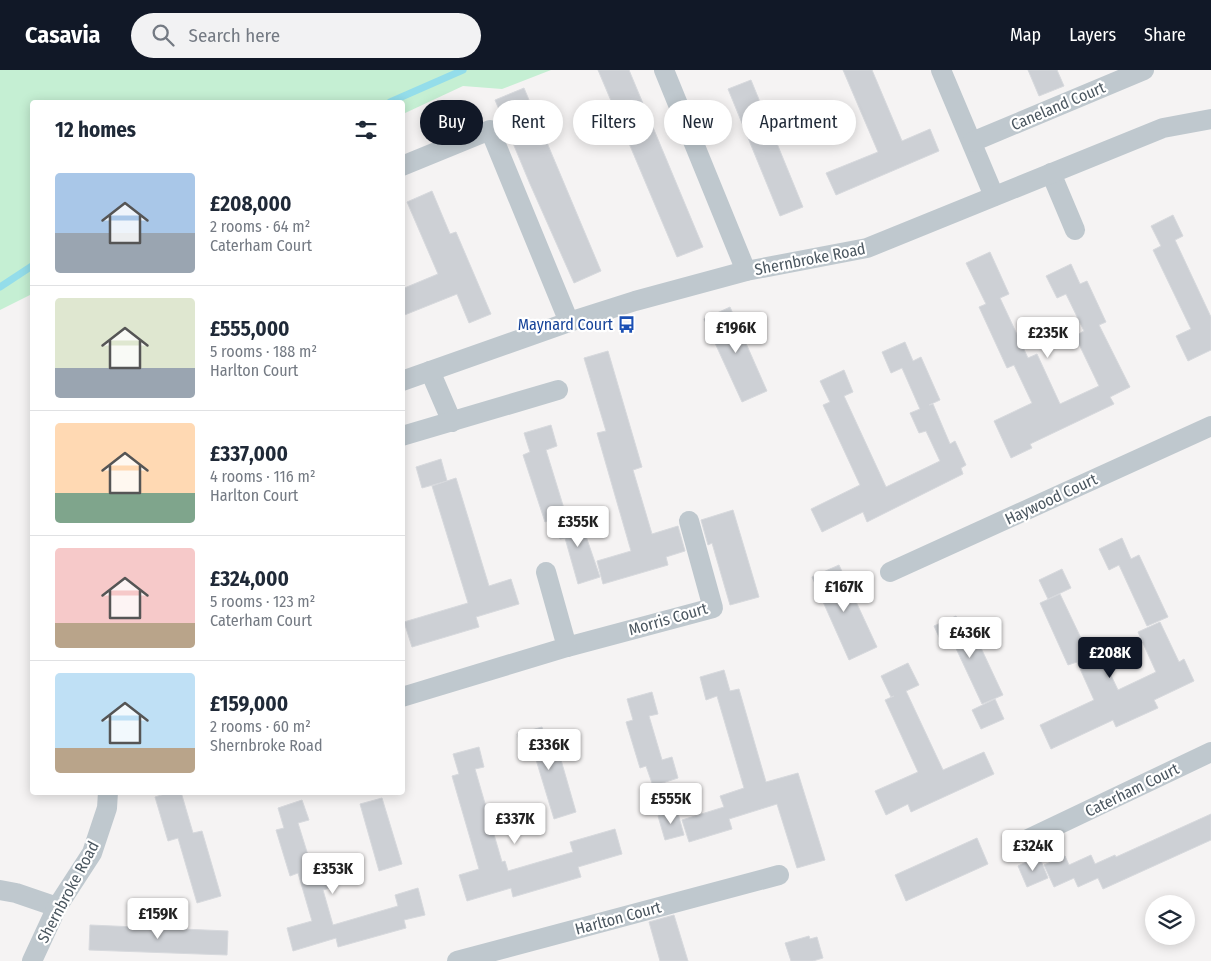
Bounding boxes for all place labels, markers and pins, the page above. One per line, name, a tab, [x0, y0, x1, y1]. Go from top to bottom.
pin: £196K	[701, 312, 771, 354]
bus stop icon: Maynard Court	[617, 314, 637, 334]
place label: Maynard Court	[518, 315, 614, 334]
pin: £235K	[1013, 316, 1083, 359]
pin: £355K	[543, 506, 613, 548]
pin: £167K	[809, 570, 879, 613]
pin: £436K	[935, 616, 1005, 659]
pin: £208K	[1075, 636, 1145, 679]
pin: £336K	[514, 728, 584, 771]
pin: £555K	[636, 782, 706, 825]
pin: £337K	[480, 802, 550, 845]
pin: £324K	[998, 830, 1068, 872]
pin: £353K	[298, 852, 368, 895]
pin: £159K	[123, 898, 193, 940]

